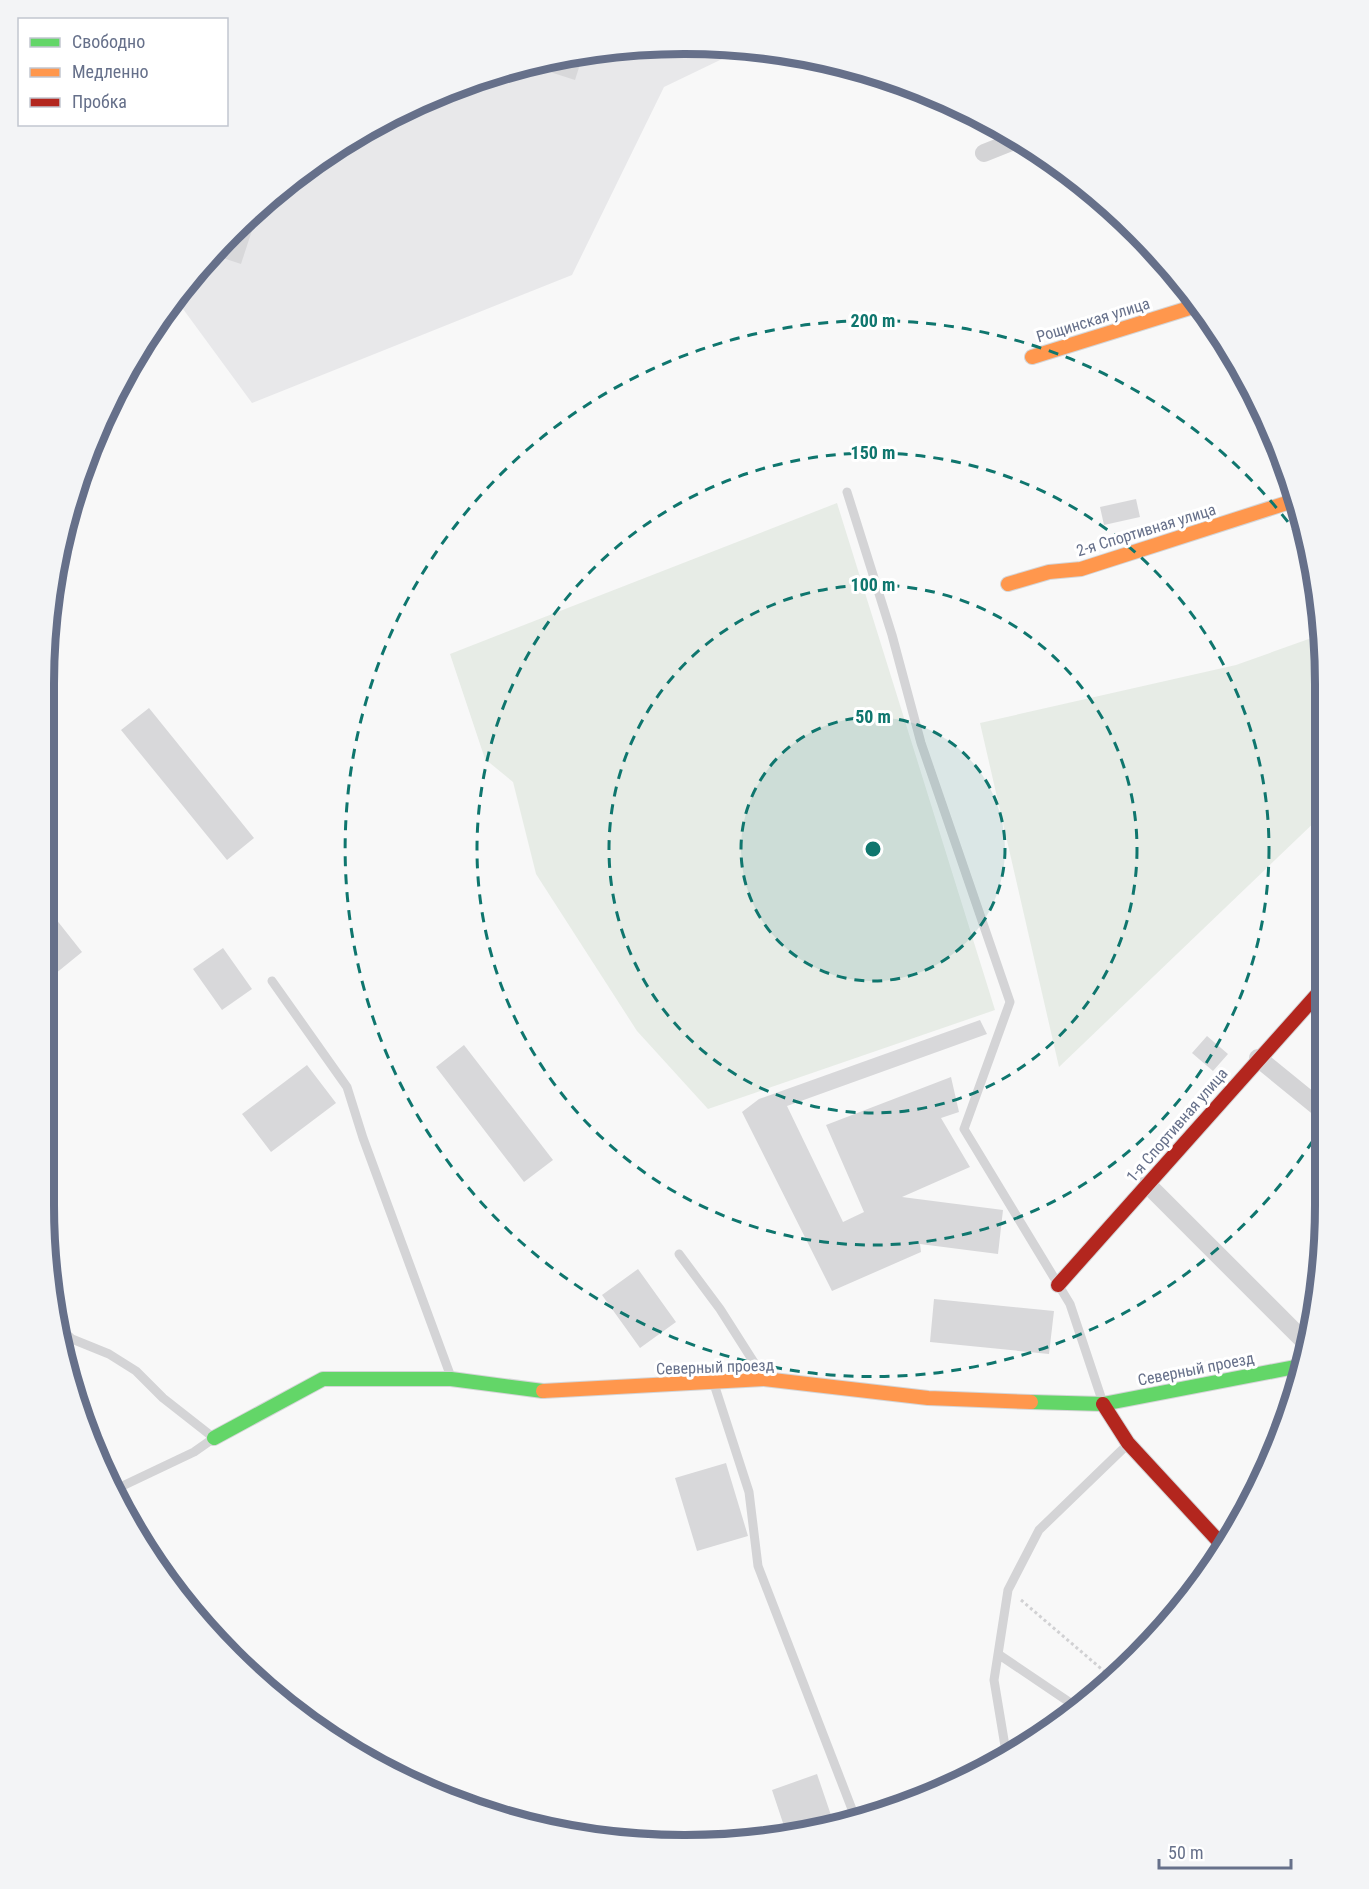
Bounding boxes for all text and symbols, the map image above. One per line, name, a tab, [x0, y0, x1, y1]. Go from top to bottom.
legend	[18, 18, 228, 126]
text: Свободно	[72, 31, 145, 52]
text: Медленно	[72, 61, 149, 82]
text: Пробка	[72, 91, 127, 112]
street label: Рощинская улица	[1034, 294, 1152, 346]
text: 200 m	[851, 310, 895, 331]
text: 150 m	[851, 442, 895, 463]
street label: 2-я Спортивная улица	[1074, 500, 1218, 560]
text: 100 m	[851, 574, 895, 595]
text: 50 m	[855, 706, 891, 727]
centre of rings	[863, 839, 883, 859]
street label: 1-я Спортивная улица	[1122, 1064, 1232, 1186]
street label: Северный проезд	[1136, 1348, 1256, 1390]
street label: Северный проезд	[656, 1355, 775, 1379]
scale bar	[1159, 1832, 1291, 1870]
text: 50 m	[1168, 1842, 1203, 1863]

